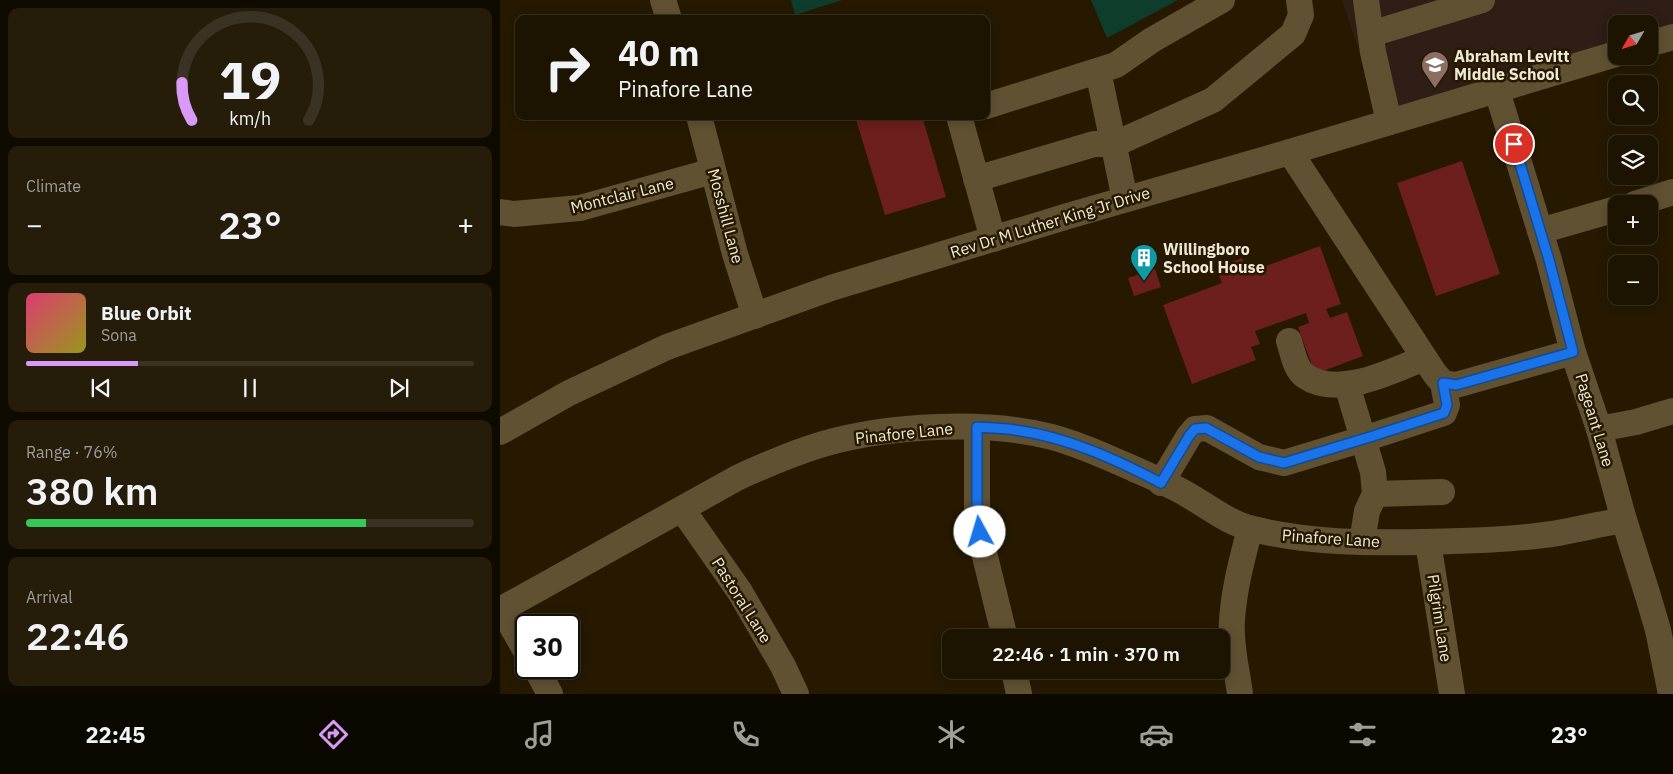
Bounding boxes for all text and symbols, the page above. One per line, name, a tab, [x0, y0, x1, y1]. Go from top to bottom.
north arrow	[1608, 15, 1658, 65]
map controls	[1608, 15, 1658, 305]
text: 40 m	[618, 30, 700, 76]
icon: right	[535, 35, 600, 100]
text: 19	[219, 46, 281, 113]
place label: Abraham Levitt Middle School	[1454, 46, 1569, 84]
school or university icon: Abraham Levitt Middle School	[1420, 50, 1450, 89]
text: Pinafore Lane	[618, 74, 753, 103]
button: search	[1608, 75, 1658, 125]
text: km/h	[229, 107, 271, 130]
pin	[1493, 123, 1535, 165]
icon: arrive	[1500, 130, 1528, 158]
button: layers	[1608, 135, 1658, 185]
street label: Mosshill Lane	[704, 166, 748, 266]
street label: Montclair Lane	[568, 172, 676, 217]
text: Climate	[26, 176, 81, 196]
street label: Rev Dr M Luther King Jr Drive	[948, 182, 1153, 262]
button: +	[1608, 195, 1658, 245]
text: 23°	[218, 200, 282, 249]
text: −	[26, 206, 43, 243]
text: +	[457, 206, 474, 243]
place label: Willingboro School House	[1163, 239, 1265, 277]
building icon: Willingboro School House	[1129, 243, 1159, 282]
button: −	[1608, 255, 1658, 305]
text: Blue Orbit	[101, 301, 191, 325]
text: Sona	[101, 325, 137, 345]
street label: Pageant Lane	[1571, 371, 1619, 469]
icon: previous	[87, 374, 115, 402]
icon: pause	[236, 374, 264, 402]
icon: next	[385, 374, 413, 402]
street label: Pinafore Lane	[854, 418, 954, 448]
text: Range · 76%	[26, 442, 118, 462]
text: 380 km	[26, 466, 158, 515]
position arrow	[953, 505, 1005, 557]
street label: Pinafore Lane	[1281, 525, 1381, 551]
street label: Pastoral Lane	[708, 553, 776, 647]
street label: Pilgrim Lane	[1423, 573, 1457, 663]
text: Arrival	[26, 587, 73, 607]
text: 22:46	[26, 611, 129, 660]
speed limit sign: 30	[515, 614, 580, 679]
text: 22:46 · 1 min · 370 m	[992, 642, 1180, 666]
icon: directions	[316, 717, 351, 752]
icon: music	[522, 717, 557, 752]
icon: phone	[728, 717, 763, 752]
icon: climate	[934, 717, 969, 752]
icon: car	[1139, 717, 1174, 752]
icon: filters	[1345, 717, 1380, 752]
text: 22:45	[85, 720, 145, 749]
text: 23°	[1551, 720, 1588, 749]

